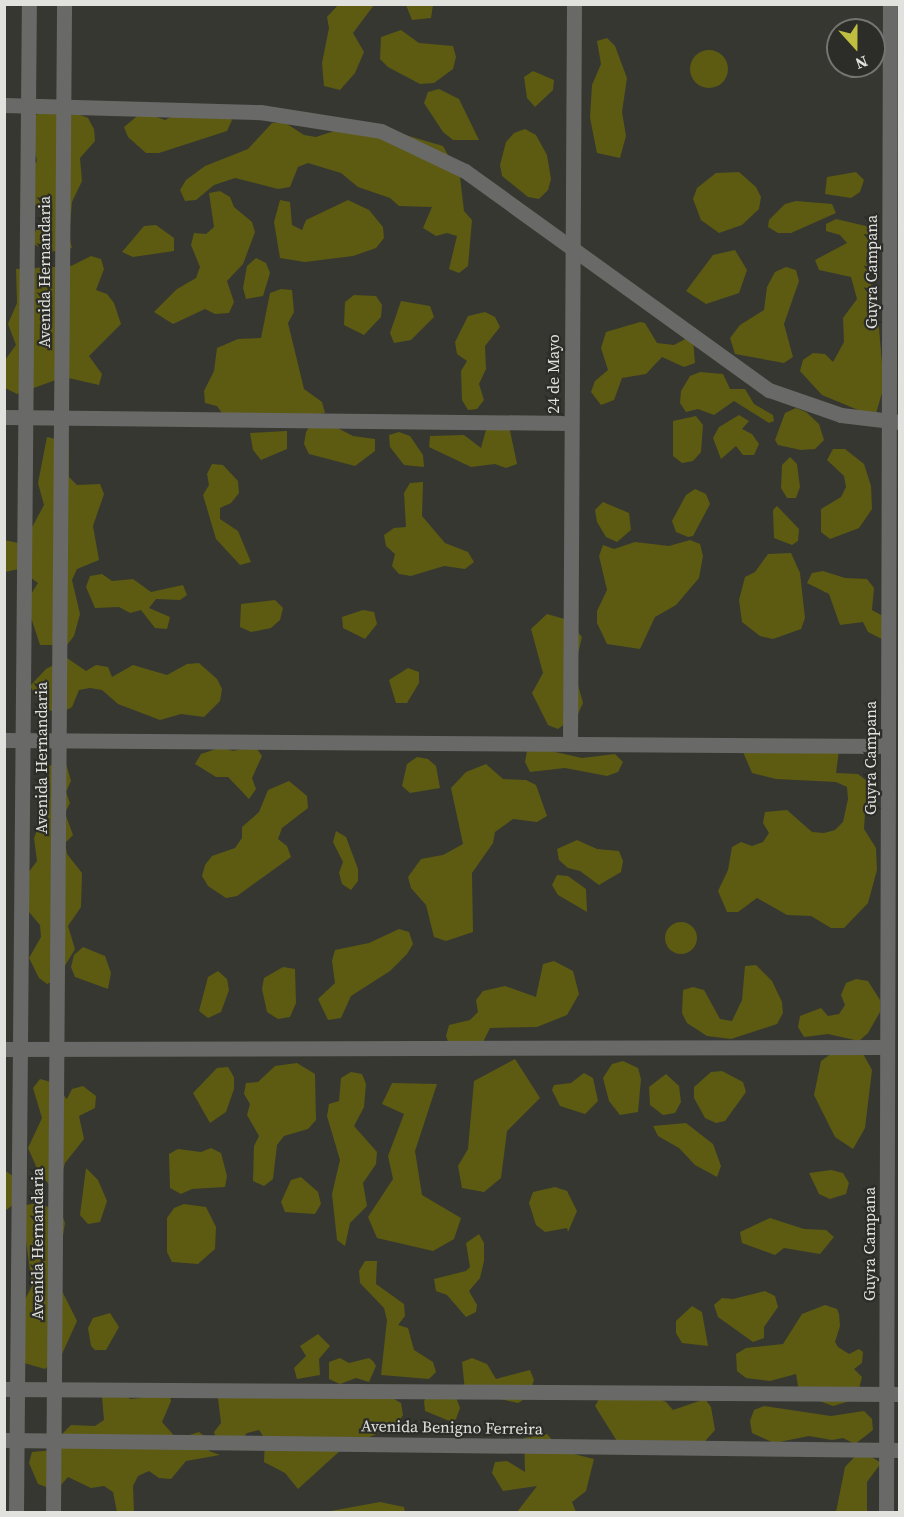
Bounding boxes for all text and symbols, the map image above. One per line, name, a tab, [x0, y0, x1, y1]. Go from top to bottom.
north arrow	[826, 18, 886, 78]
text: N	[852, 51, 871, 75]
street label: Avenida Hernandaria	[34, 196, 54, 348]
street label: Guyra Campana	[861, 215, 881, 329]
street label: 24 de Mayo	[543, 334, 563, 414]
street label: Avenida Hernandaria	[31, 682, 51, 834]
street label: Guyra Campana	[860, 701, 880, 815]
street label: Avenida Hernandaria	[27, 1168, 47, 1320]
street label: Guyra Campana	[859, 1187, 879, 1301]
street label: Avenida Benigno Ferreira	[361, 1416, 543, 1438]

